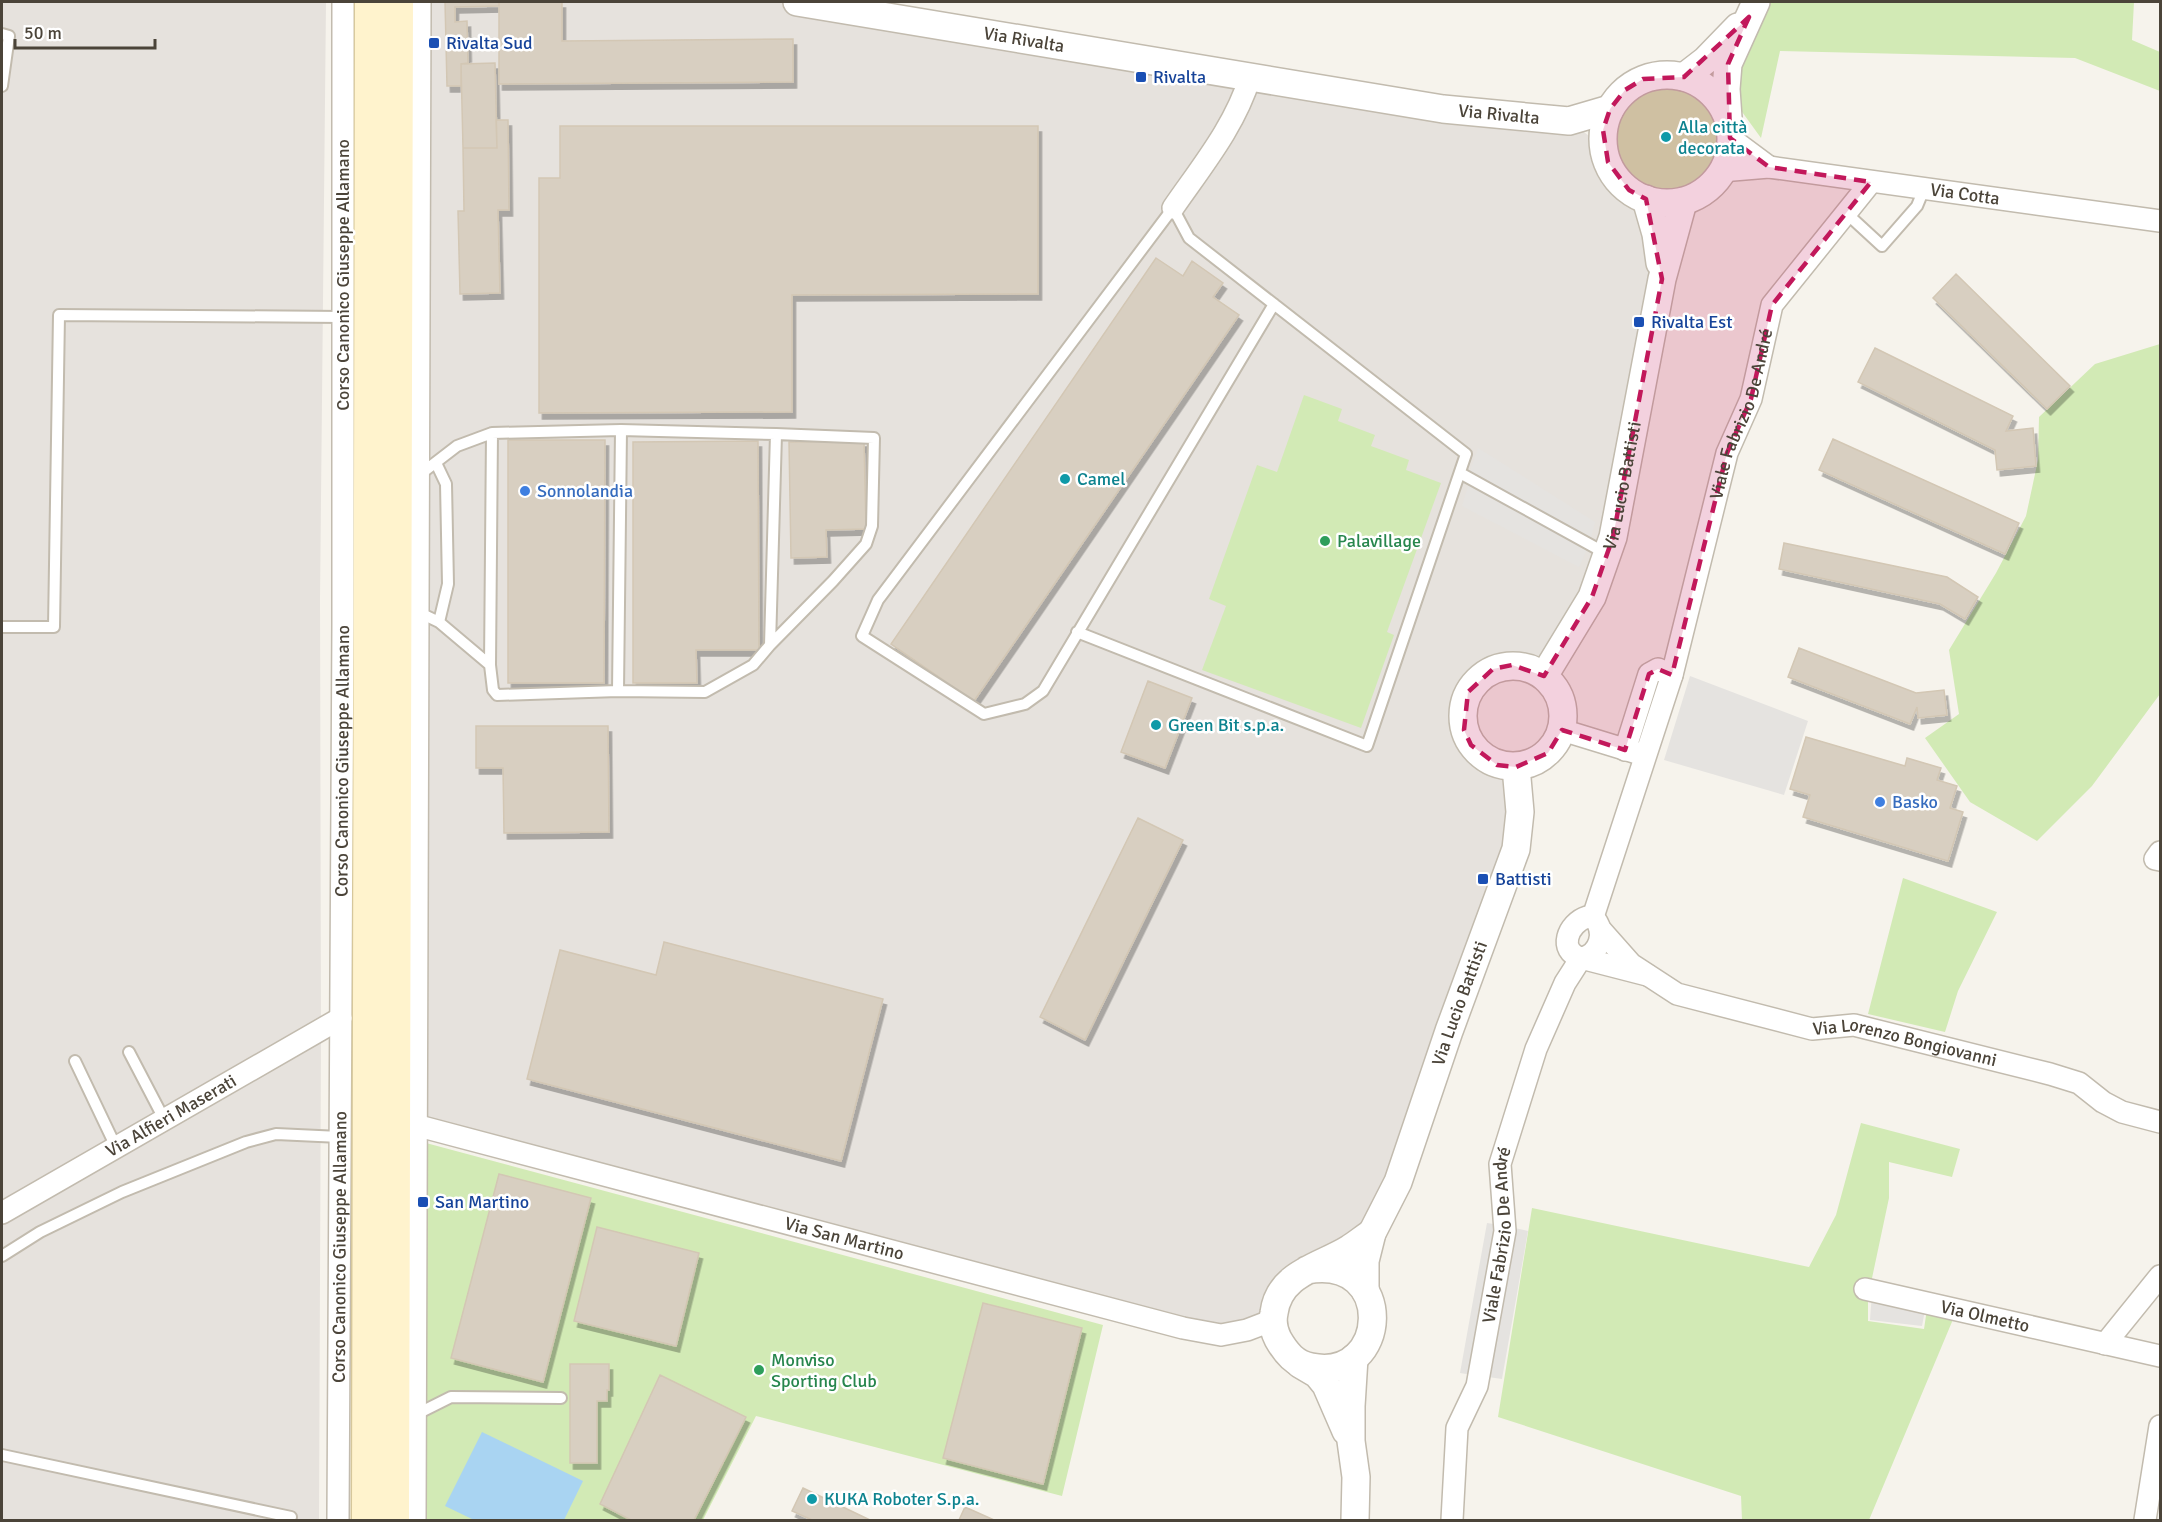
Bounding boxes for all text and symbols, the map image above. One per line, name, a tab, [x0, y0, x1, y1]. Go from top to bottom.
scale bar	[15, 12, 154, 50]
text: 50 m	[24, 22, 62, 44]
street label: Via Rivalta	[982, 22, 1066, 57]
place label: Rivalta Sud	[446, 32, 533, 54]
marker: Rivalta Sud	[427, 36, 441, 50]
place label: Rivalta	[1153, 66, 1206, 88]
marker: Rivalta	[1134, 70, 1148, 84]
street label: Via Rivalta	[1457, 100, 1541, 129]
place label: Alla città decorata	[1678, 116, 1748, 159]
marker: Alla città decorata	[1659, 130, 1673, 144]
street label: Corso Canonico Giuseppe Allamano	[332, 139, 354, 411]
street label: Via Cotta	[1929, 178, 2001, 210]
place label: Rivalta Est	[1651, 311, 1733, 333]
marker: Rivalta Est	[1632, 315, 1646, 329]
street label: Viale Fabrizio De André	[1705, 327, 1777, 502]
street label: Via Lucio Battisti	[1598, 420, 1646, 553]
place label: Camel	[1077, 468, 1126, 490]
marker: Camel	[1058, 472, 1072, 486]
place label: Sonnolandia	[537, 480, 633, 502]
marker: Sonnolandia	[518, 484, 532, 498]
place label: Palavillage	[1337, 530, 1421, 552]
marker: Palavillage	[1318, 534, 1332, 548]
street label: Corso Canonico Giuseppe Allamano	[330, 625, 354, 897]
place label: Green Bit s.p.a.	[1168, 714, 1284, 736]
marker: Green Bit s.p.a.	[1149, 718, 1163, 732]
place label: Basko	[1892, 791, 1938, 813]
marker: Basko	[1873, 795, 1887, 809]
place label: Battisti	[1495, 868, 1552, 890]
marker: Battisti	[1476, 872, 1490, 886]
street label: Via Lucio Battisti	[1427, 938, 1492, 1068]
street label: Via Lorenzo Bongiovanni	[1812, 1013, 1999, 1071]
street label: Via Alfieri Maserati	[102, 1070, 240, 1162]
street label: Corso Canonico Giuseppe Allamano	[328, 1111, 351, 1383]
street label: Viale Fabrizio De André	[1478, 1144, 1516, 1325]
place label: San Martino	[435, 1191, 529, 1213]
marker: San Martino	[416, 1195, 430, 1209]
street label: Via San Martino	[782, 1212, 906, 1265]
street label: Via Olmetto	[1938, 1295, 2032, 1337]
place label: Monviso Sporting Club	[771, 1349, 877, 1392]
marker: Monviso Sporting Club	[752, 1363, 766, 1377]
place label: KUKA Roboter S.p.a.	[824, 1488, 980, 1510]
marker: KUKA Roboter S.p.a.	[805, 1492, 819, 1506]

